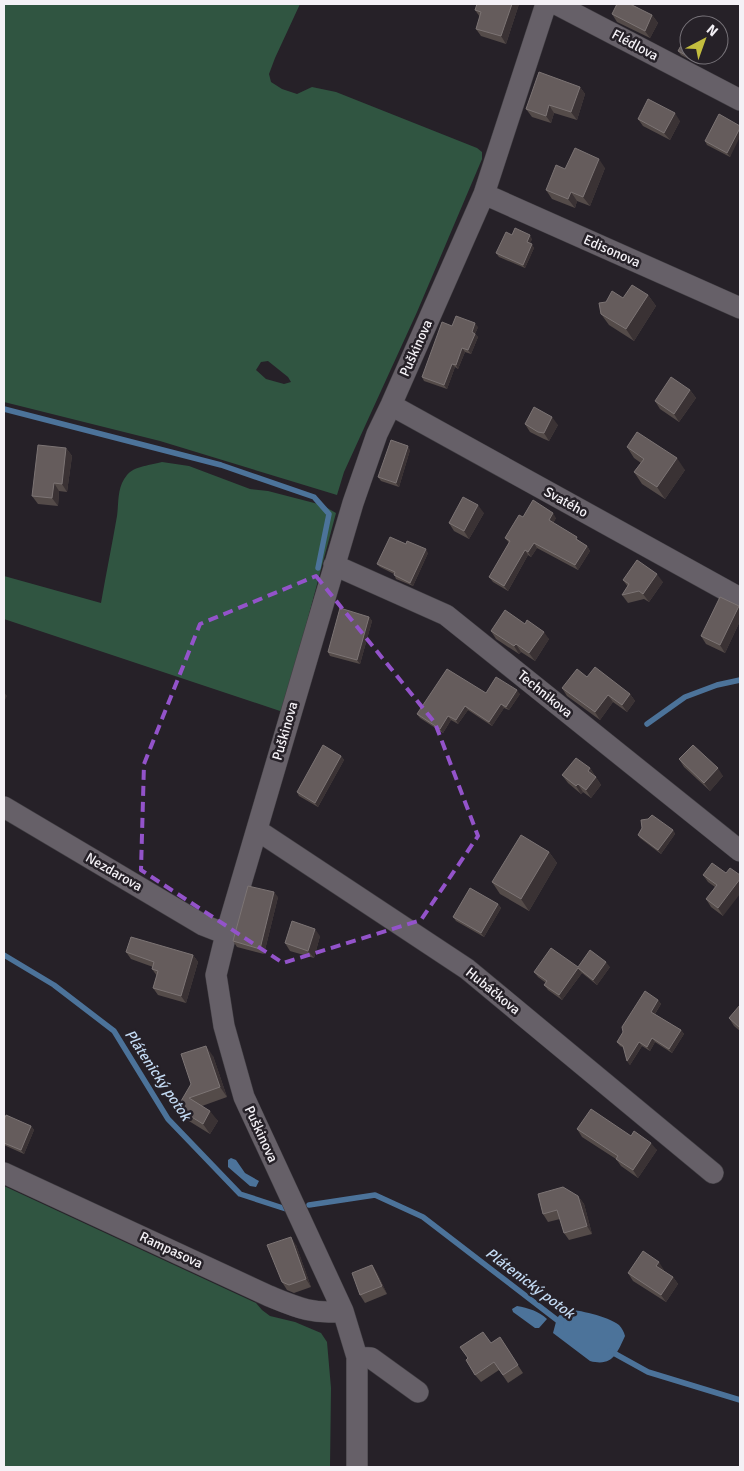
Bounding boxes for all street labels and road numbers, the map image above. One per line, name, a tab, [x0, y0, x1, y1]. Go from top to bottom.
street label: Flédlova	[609, 26, 661, 64]
street label: Edisonova	[581, 231, 643, 271]
street label: Puškinova	[396, 317, 436, 379]
street label: Svatého	[541, 483, 591, 521]
street label: Technikova	[514, 667, 576, 721]
street label: Puškinova	[268, 700, 302, 762]
street label: Nezdarova	[83, 849, 145, 895]
street label: Hubáčkova	[462, 964, 524, 1018]
street label: Puškinova	[241, 1103, 281, 1165]
street label: Rampasova	[137, 1228, 205, 1272]

